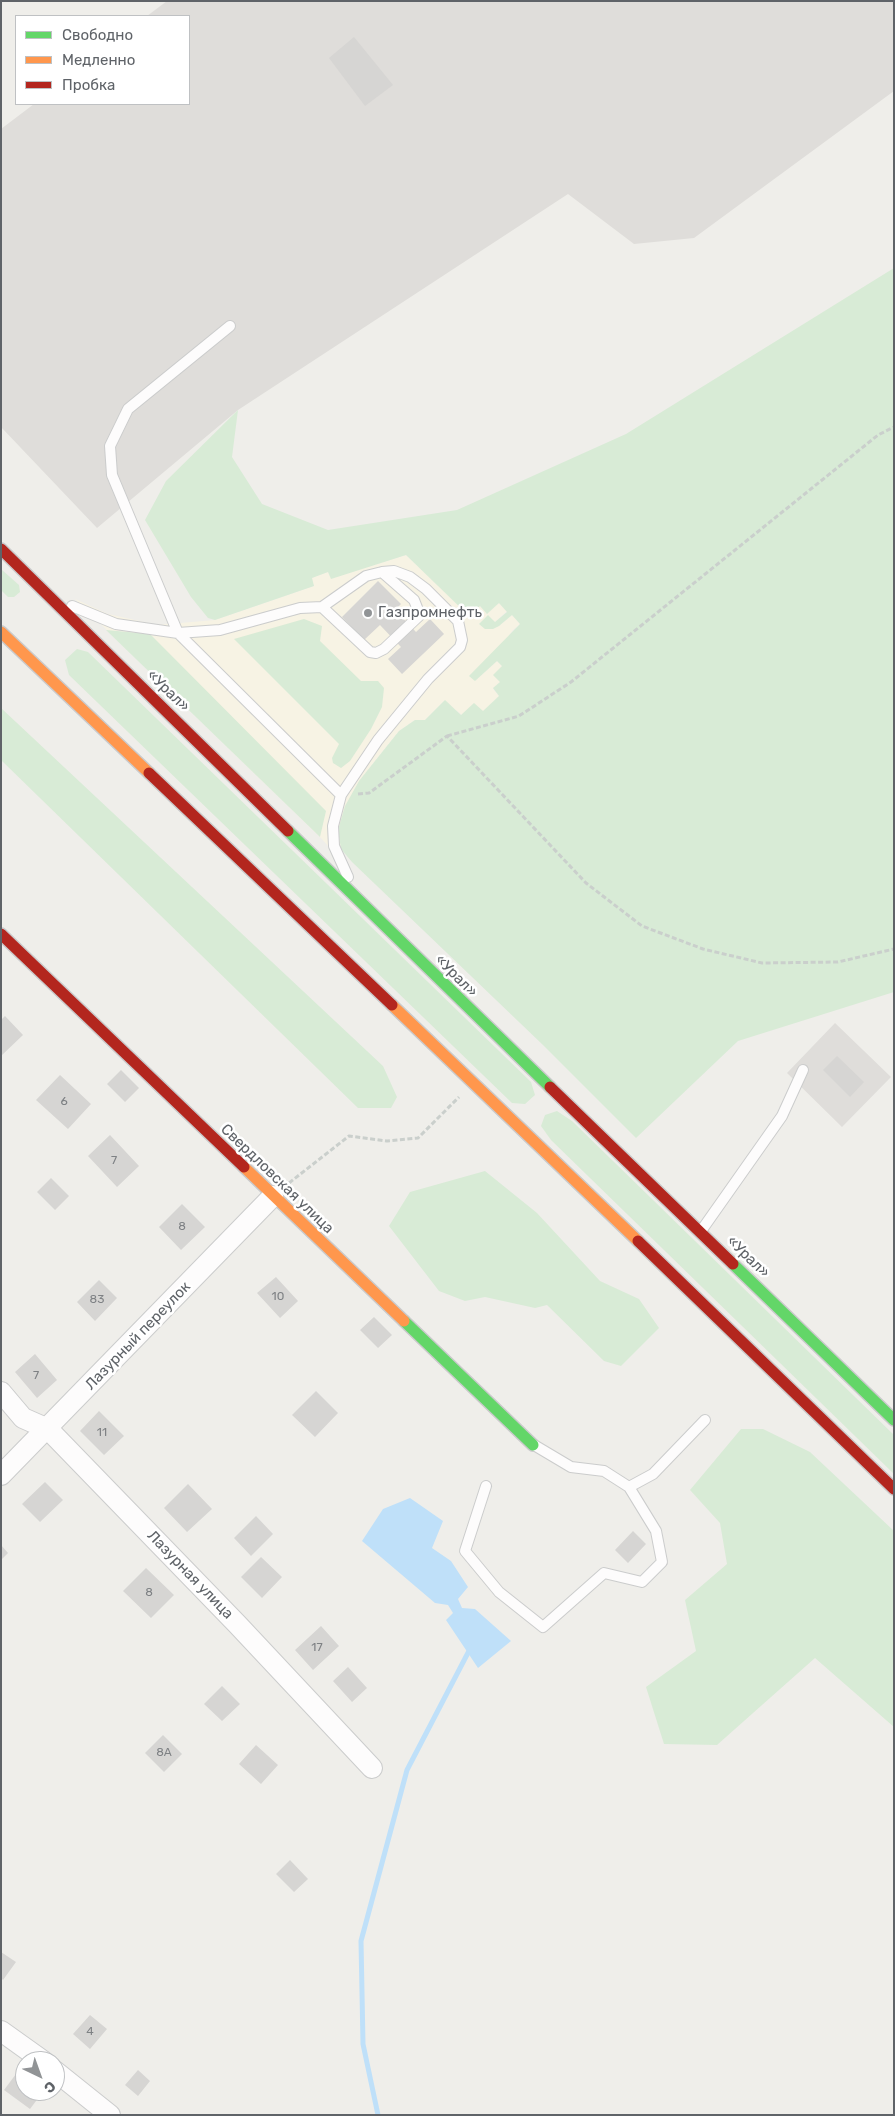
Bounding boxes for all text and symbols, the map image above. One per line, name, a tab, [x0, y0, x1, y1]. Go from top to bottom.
legend	[15, 15, 190, 105]
text: Свободно	[62, 26, 133, 44]
text: Медленно	[62, 51, 135, 69]
text: Пробка	[62, 76, 115, 94]
place label: Газпромнефть	[378, 604, 482, 622]
marker: Газпромнефть	[362, 607, 374, 619]
street label: «Урал»	[143, 666, 193, 716]
street label: «Урал»	[431, 951, 481, 1001]
house number: 6	[60, 1095, 68, 1109]
street label: Свердловская улица	[217, 1120, 337, 1238]
house number: 7	[111, 1154, 117, 1168]
house number: 8	[178, 1220, 186, 1234]
street label: «Урал»	[723, 1232, 773, 1282]
street label: Лазурный переулок	[82, 1278, 194, 1394]
house number: 10	[272, 1290, 284, 1304]
house number: 83	[90, 1293, 104, 1307]
house number: 7	[33, 1369, 39, 1383]
house number: 11	[97, 1426, 107, 1440]
street label: Лазурная улица	[143, 1527, 237, 1623]
house number: 8	[145, 1586, 153, 1600]
house number: 17	[311, 1641, 323, 1655]
house number: 8А	[156, 1746, 172, 1760]
house number: 4	[86, 2025, 94, 2039]
north arrow	[15, 2051, 65, 2101]
text: С	[40, 2077, 59, 2096]

